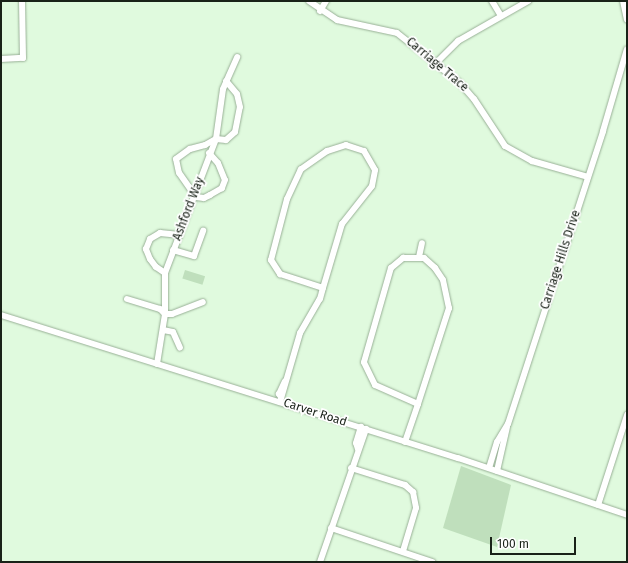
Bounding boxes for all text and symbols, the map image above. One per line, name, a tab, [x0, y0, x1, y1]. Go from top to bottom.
street label: Carriage Trace	[403, 35, 471, 95]
street label: Ashford Way	[170, 175, 208, 243]
street label: Carriage Hills Drive	[538, 209, 584, 311]
street label: Carver Road	[282, 396, 348, 430]
scale bar	[492, 529, 578, 555]
text: 100 m	[497, 537, 529, 551]

